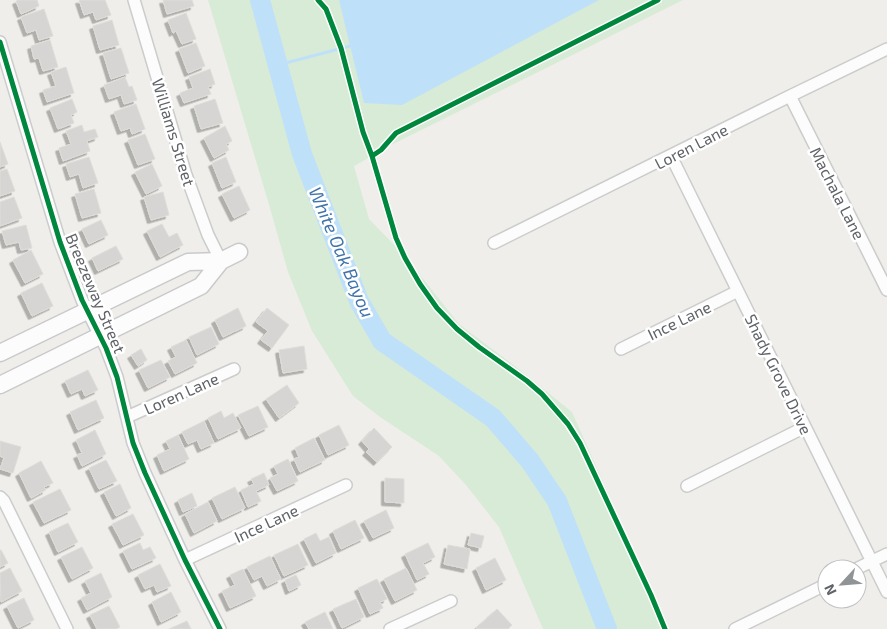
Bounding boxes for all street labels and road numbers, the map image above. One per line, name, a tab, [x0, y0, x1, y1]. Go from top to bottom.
street label: Williams Street	[149, 76, 199, 188]
street label: Loren Lane	[651, 119, 731, 173]
street label: Machala Lane	[807, 144, 869, 242]
street label: Breezeway Street	[62, 230, 130, 356]
street label: Ince Lane	[644, 297, 714, 343]
street label: Shady Grove Drive	[742, 311, 816, 437]
street label: Loren Lane	[141, 368, 221, 418]
street label: Ince Lane	[231, 500, 301, 546]

